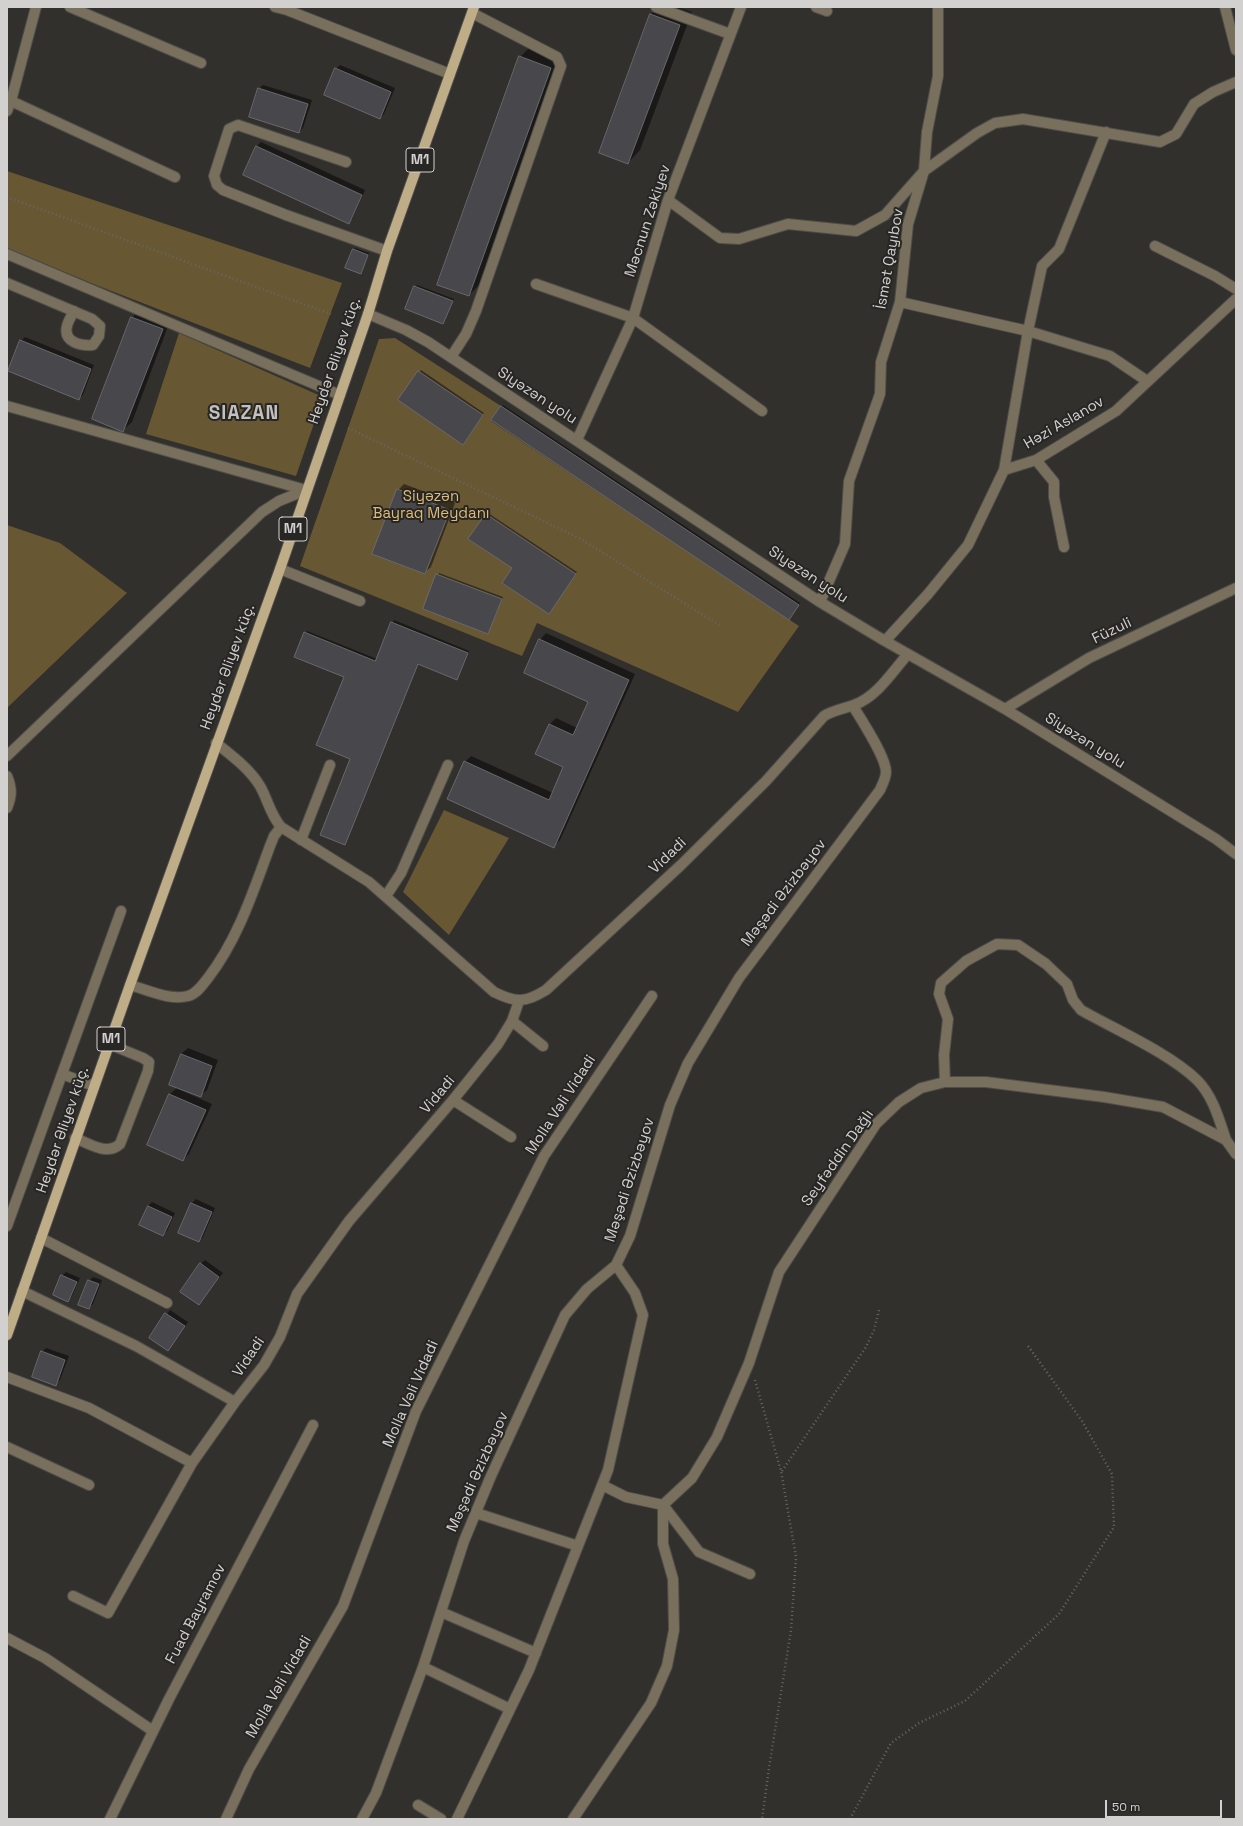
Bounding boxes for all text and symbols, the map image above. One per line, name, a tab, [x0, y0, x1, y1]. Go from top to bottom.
road number: M1	[406, 148, 434, 172]
street label: Məcnun Zəkiyev	[621, 163, 675, 279]
street label: İsmət Qayıbov	[872, 207, 908, 311]
street label: Heydər Əliyev küç.	[305, 295, 365, 427]
street label: Siyəzən yolu	[494, 364, 580, 428]
street label: Həzi Aslanov	[1021, 393, 1107, 453]
district label: SIAZAN	[209, 403, 279, 425]
park label: Siyəzən Bayraq Meydanı	[372, 488, 490, 523]
road number: M1	[279, 517, 307, 541]
street label: Siyəzən yolu	[765, 543, 851, 607]
street label: Heydər Əliyev küç.	[197, 602, 259, 732]
street label: Füzuli	[1089, 614, 1135, 648]
street label: Siyəzən yolu	[1041, 709, 1129, 773]
street label: Vidadi	[646, 834, 690, 878]
street label: Məşədi Əzizbəyov	[738, 836, 830, 950]
road number: M1	[97, 1027, 125, 1051]
street label: Molla Vəli Vidadi	[522, 1052, 600, 1158]
street label: Heydər Əliyev küç.	[33, 1064, 93, 1196]
street label: Vidadi	[417, 1072, 459, 1118]
street label: Seyfəddin Dağlı	[798, 1106, 878, 1210]
street label: Məşədi Əzizbəyov	[601, 1116, 659, 1244]
street label: Vidadi	[229, 1334, 269, 1380]
street label: Molla Vəli Vidadi	[379, 1338, 443, 1450]
street label: Məşədi Əzizbəyov	[443, 1409, 513, 1535]
street label: Fuad Bayramov	[162, 1561, 230, 1667]
street label: Molla Vəli Vidadi	[242, 1633, 316, 1741]
scale bar	[1107, 1792, 1224, 1818]
text: 50 m	[1112, 1799, 1140, 1815]

